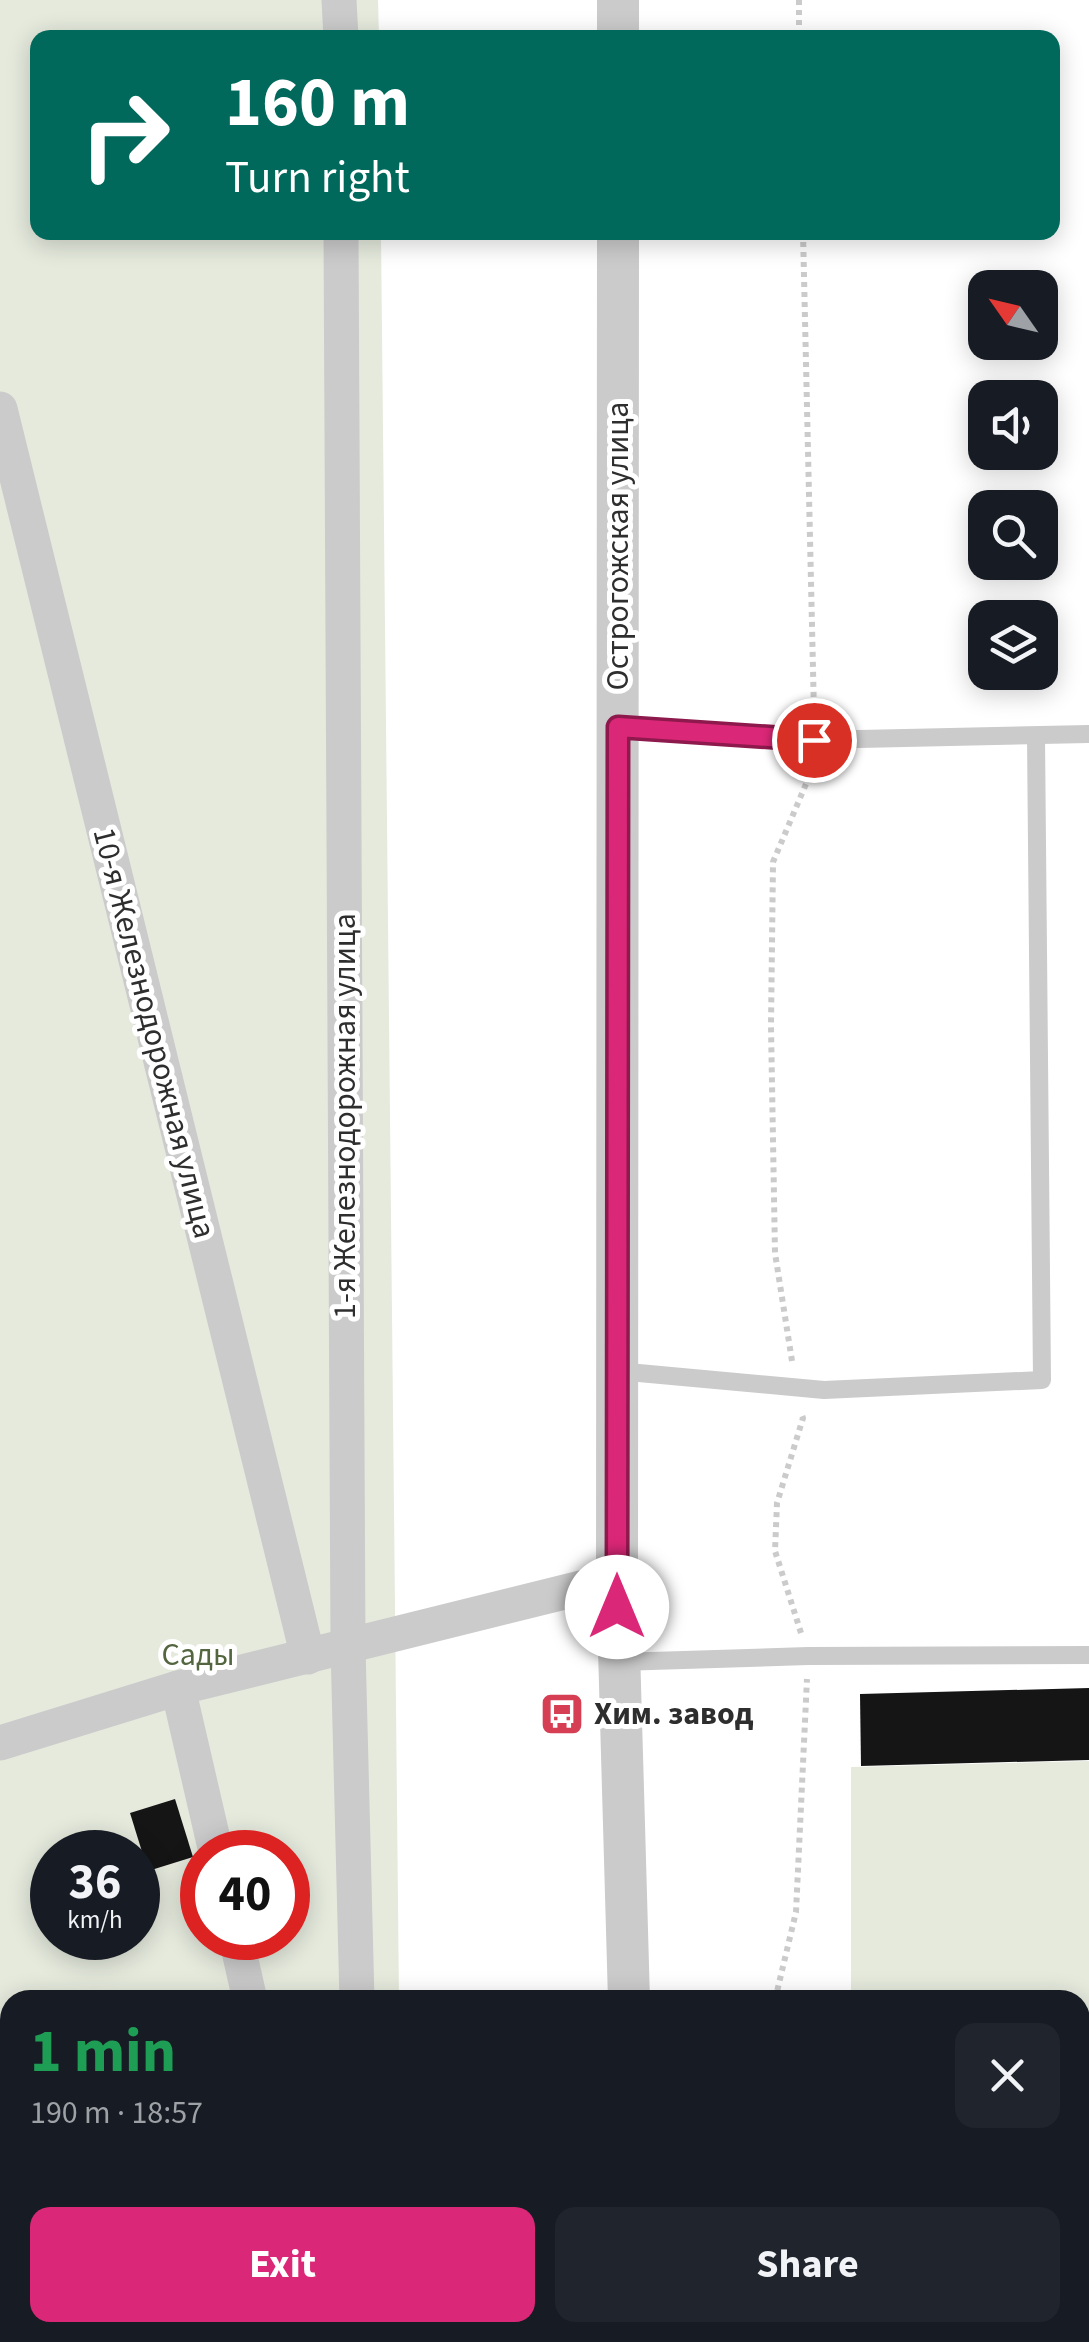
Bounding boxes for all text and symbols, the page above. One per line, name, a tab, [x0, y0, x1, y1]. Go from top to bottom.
text: 160 m	[225, 53, 410, 153]
icon: right	[60, 70, 190, 200]
text: Turn right	[225, 146, 410, 210]
north arrow	[968, 270, 1058, 360]
map controls	[968, 270, 1058, 690]
button: sound	[968, 380, 1058, 470]
street label: Острогожская улица	[595, 402, 641, 690]
button: search	[968, 490, 1058, 580]
button: layers	[968, 600, 1058, 690]
pin	[772, 698, 857, 783]
icon: arrive	[787, 713, 842, 768]
street label: 10-я Железнодорожная улица	[81, 823, 227, 1243]
street label: 1-я Железнодорожная улица	[322, 913, 368, 1319]
position arrow	[565, 1555, 669, 1659]
park label: Сады	[161, 1632, 235, 1678]
bus stop icon: Хим. завод	[539, 1691, 585, 1737]
place label: Хим. завод	[594, 1691, 754, 1737]
speed limit sign: 40	[180, 1830, 310, 1960]
text: 36	[69, 1847, 121, 1918]
text: km/h	[67, 1902, 123, 1938]
text: 1 min	[30, 2010, 176, 2095]
button: close	[955, 2023, 1060, 2128]
text: 190 m · 18:57	[30, 2090, 203, 2136]
button: Exit	[30, 2207, 535, 2322]
button: Share	[555, 2207, 1060, 2322]

